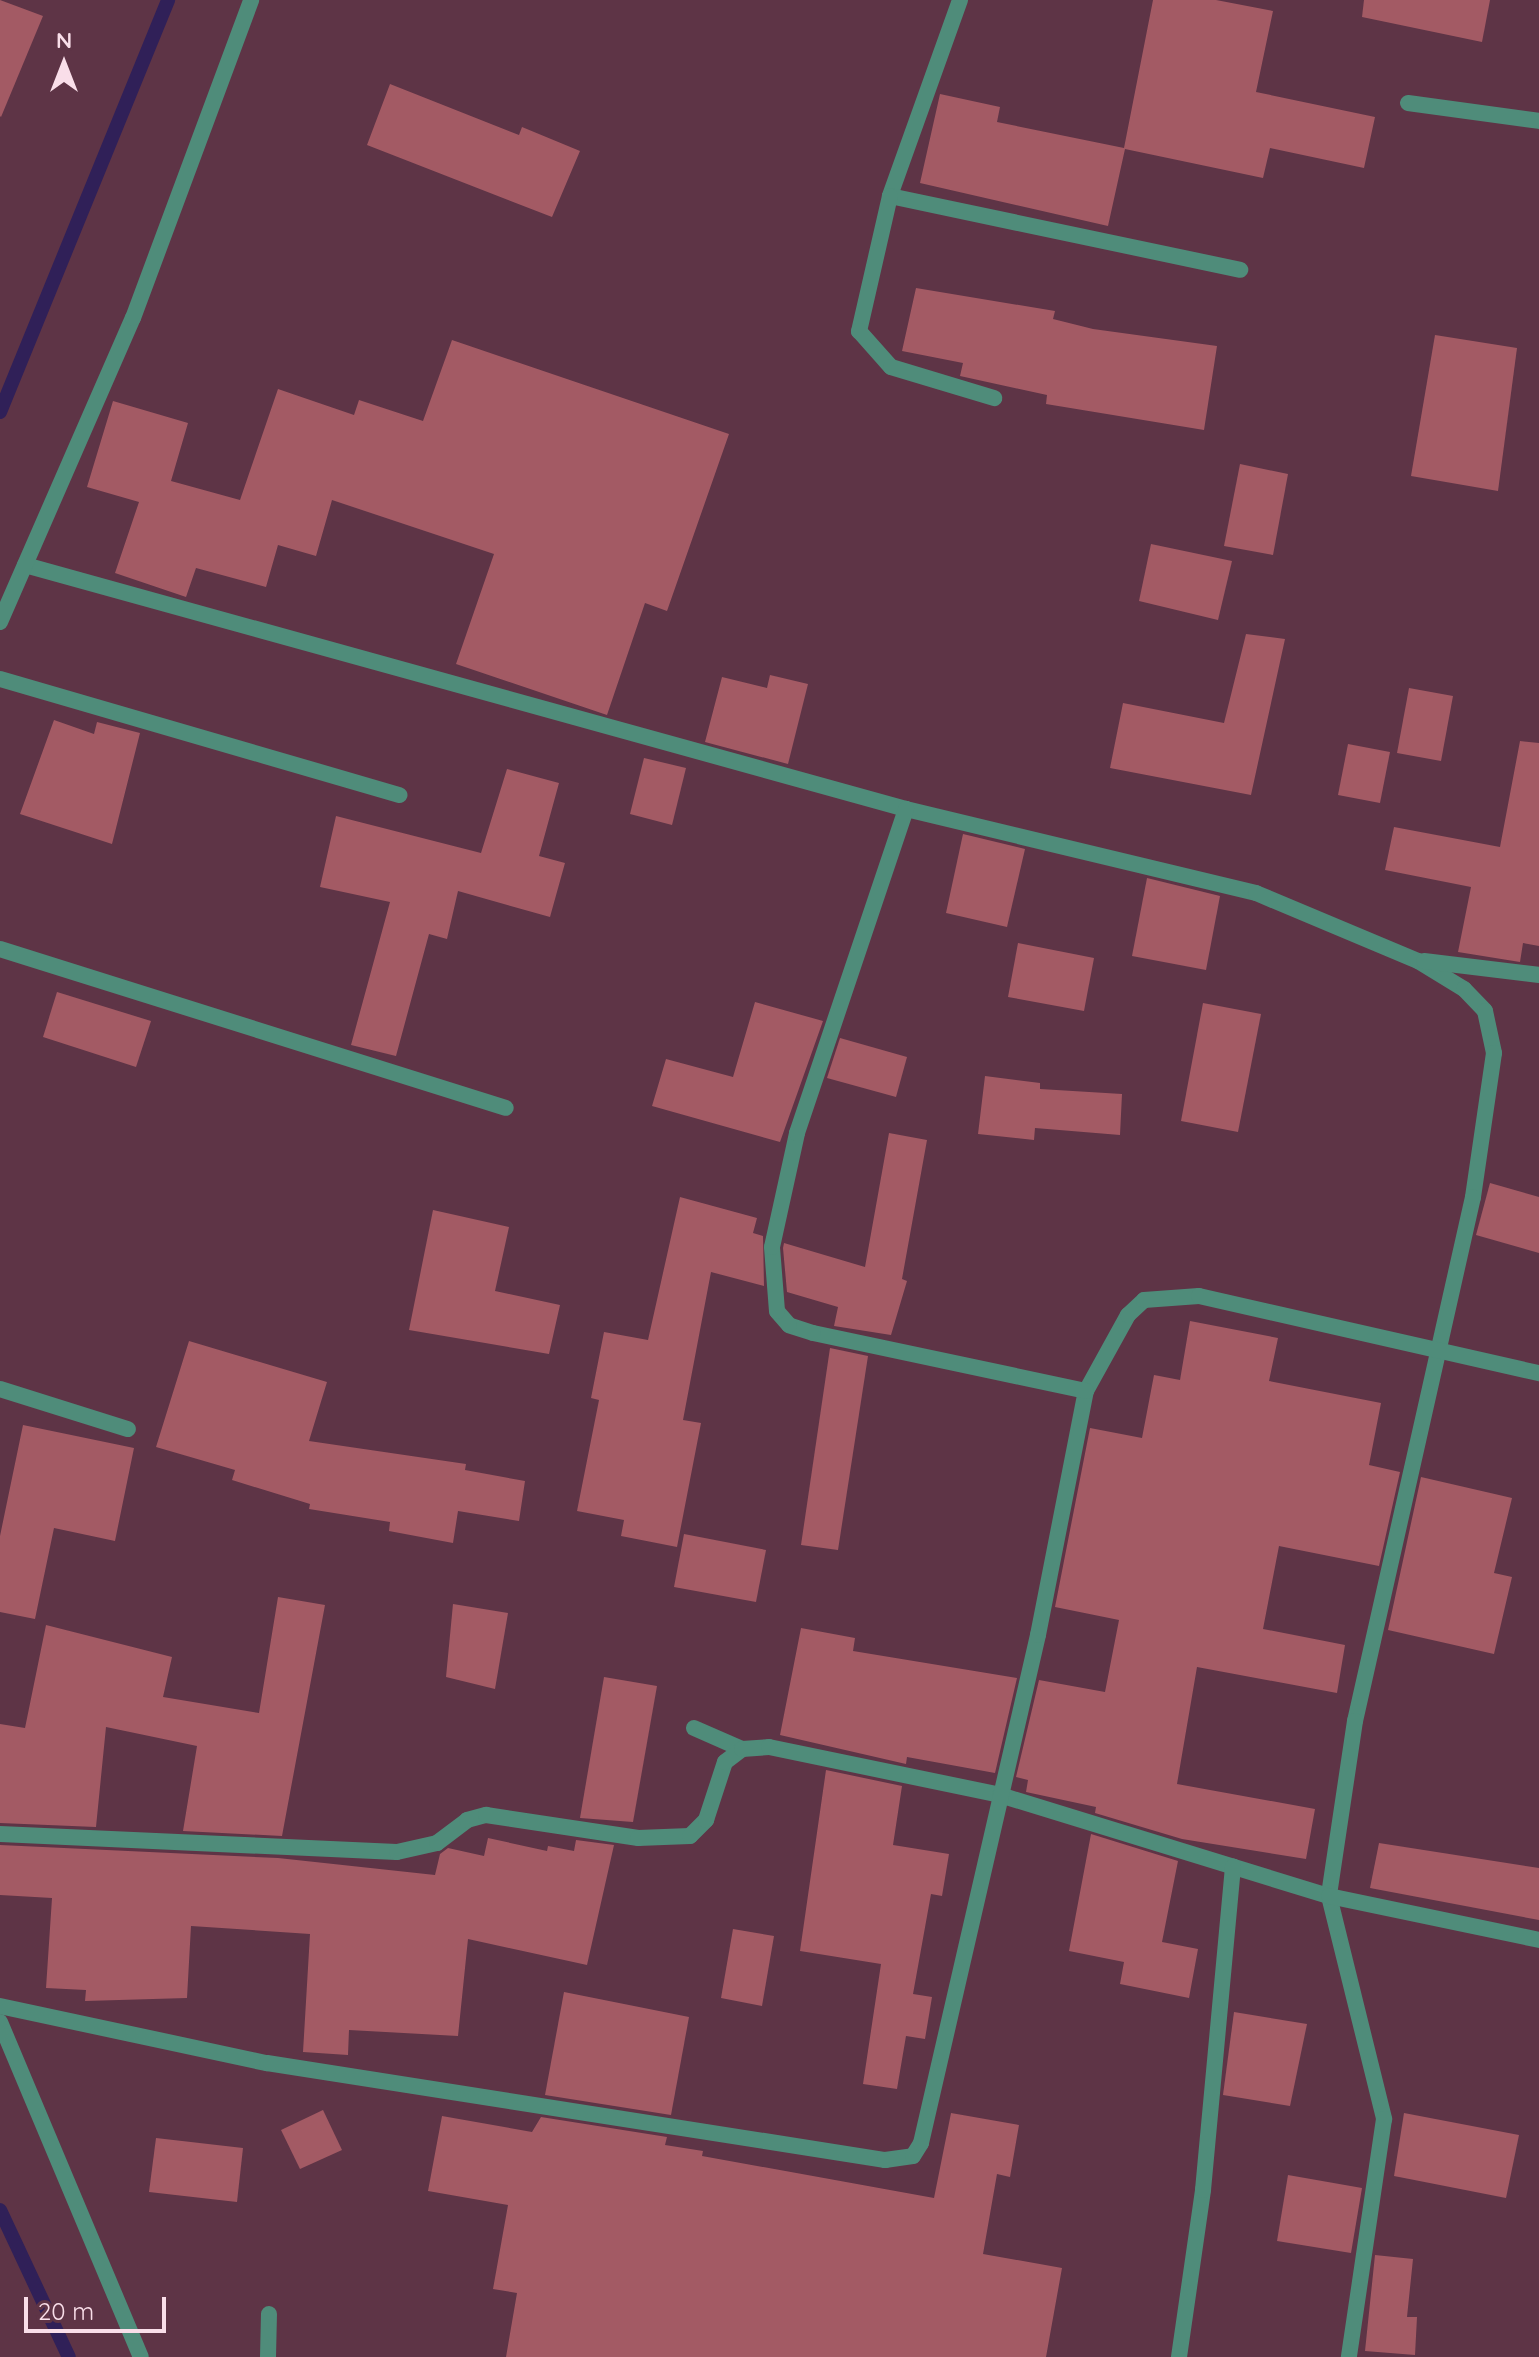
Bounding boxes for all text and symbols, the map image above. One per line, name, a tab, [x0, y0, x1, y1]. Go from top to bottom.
north arrow	[24, 24, 104, 104]
text: N	[56, 26, 72, 54]
scale bar	[28, 2281, 170, 2331]
text: 20 m	[38, 2296, 94, 2326]

